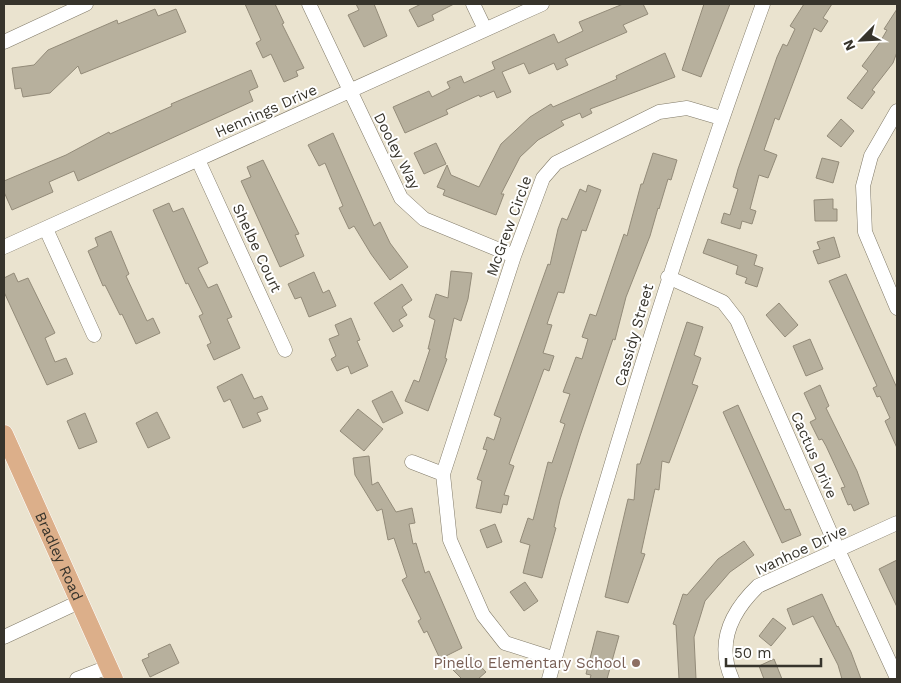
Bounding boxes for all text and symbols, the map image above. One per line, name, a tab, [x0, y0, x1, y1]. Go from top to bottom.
north arrow	[836, 15, 886, 65]
text: N	[840, 37, 859, 53]
street label: Hennings Drive	[212, 80, 320, 142]
street label: Dooley Way	[370, 110, 424, 192]
street label: McGrew Circle	[483, 173, 535, 279]
street label: Shelbe Court	[229, 201, 286, 296]
street label: Cassidy Street	[611, 281, 657, 388]
street label: Cactus Drive	[787, 409, 841, 501]
street label: Bradley Road	[31, 509, 87, 604]
street label: Ivanhoe Drive	[752, 521, 850, 579]
scale bar	[726, 636, 821, 668]
text: 50 m	[734, 644, 771, 662]
place label: Pinello Elementary School	[433, 654, 626, 672]
marker: Pinello Elementary School	[630, 657, 642, 669]

